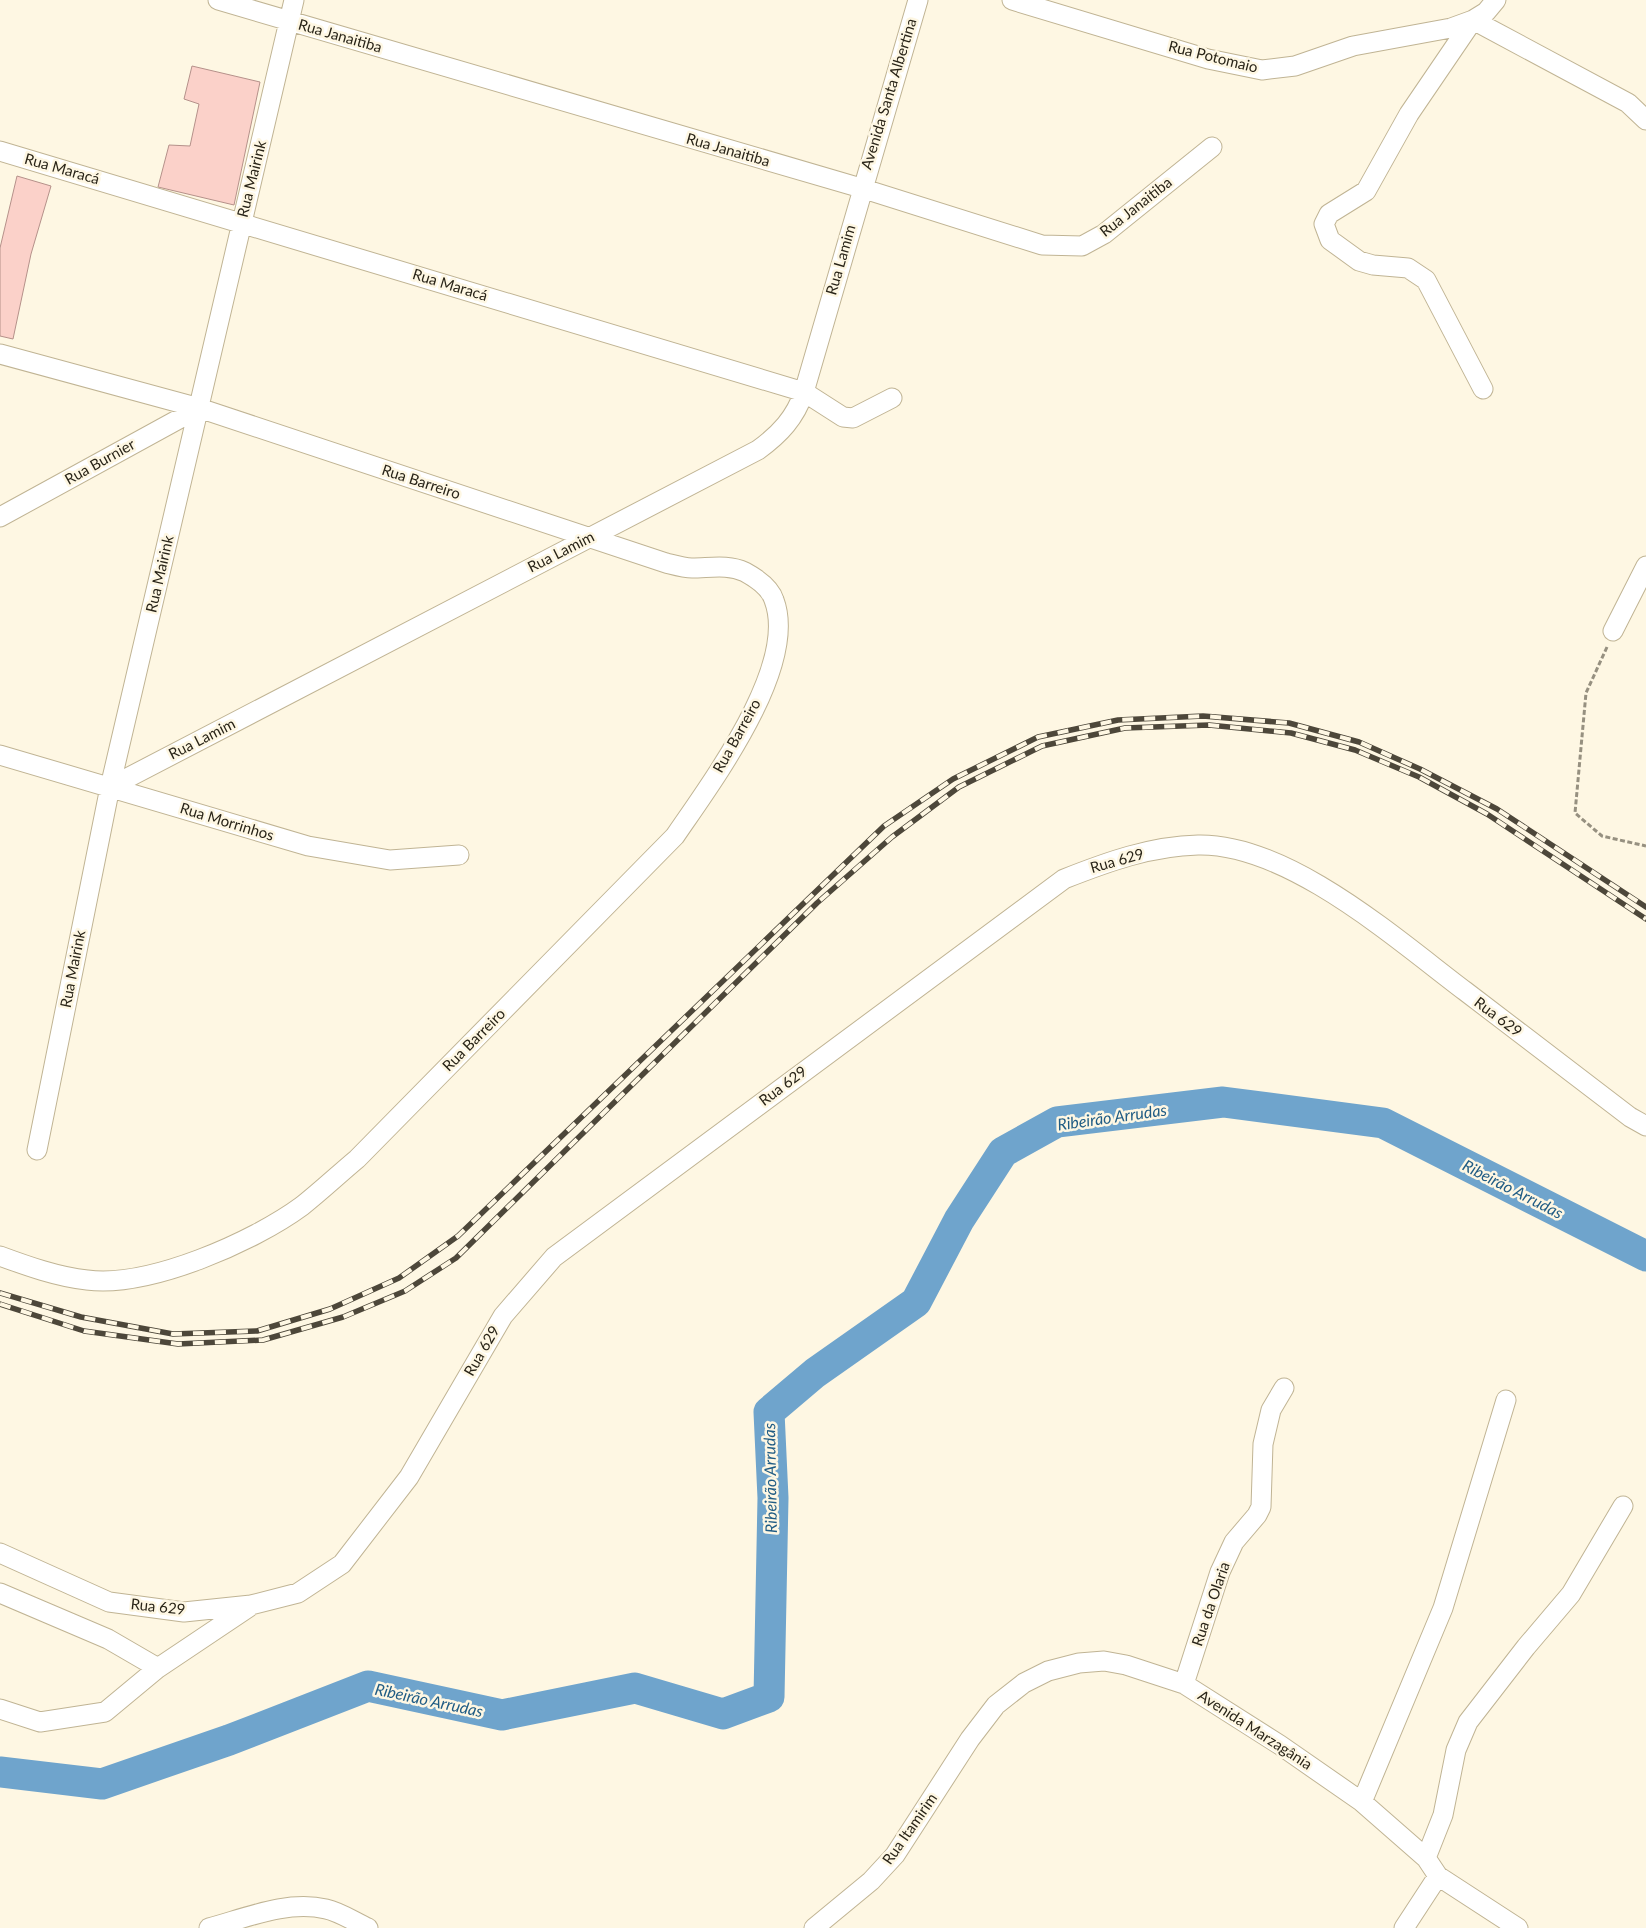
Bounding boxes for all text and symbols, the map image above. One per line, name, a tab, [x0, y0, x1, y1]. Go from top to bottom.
street label: Rua Janaitiba	[296, 14, 384, 56]
street label: Avenida Santa Albertina	[856, 16, 920, 171]
street label: Rua Potomaio	[1167, 36, 1260, 76]
street label: Rua Janaitiba	[684, 128, 772, 170]
street label: Rua Mairink	[233, 138, 269, 219]
street label: Rua Maracá	[23, 149, 102, 187]
street label: Rua Janaitiba	[1096, 173, 1175, 240]
street label: Rua Lamim	[821, 223, 859, 297]
street label: Rua Maracá	[411, 264, 490, 304]
street label: Rua Burnier	[61, 434, 138, 488]
street label: Rua Barreiro	[380, 460, 463, 502]
street label: Rua Lamim	[524, 527, 597, 576]
street label: Rua Mairink	[141, 533, 177, 614]
street label: Rua Barreiro	[708, 695, 764, 776]
street label: Rua Lamim	[165, 714, 238, 763]
street label: Rua Morrinhos	[178, 798, 276, 844]
street label: Rua 629	[1088, 844, 1146, 876]
street label: Rua Mairink	[56, 928, 88, 1009]
street label: Rua 629	[1471, 993, 1526, 1040]
street label: Rua Barreiro	[438, 1004, 508, 1074]
street label: Rua 629	[755, 1062, 810, 1109]
water label: Ribeirão Arrudas	[1056, 1099, 1168, 1134]
water label: Ribeirão Arrudas	[1460, 1155, 1567, 1222]
street label: Rua 629	[460, 1322, 503, 1379]
water label: Ribeirão Arrudas	[759, 1422, 780, 1533]
street label: Rua da Olaria	[1187, 1559, 1233, 1648]
street label: Rua 629	[130, 1594, 186, 1618]
water label: Ribeirão Arrudas	[373, 1679, 485, 1720]
street label: Avenida Marzagânia	[1195, 1686, 1316, 1773]
street label: Rua Itamirim	[878, 1789, 940, 1868]

